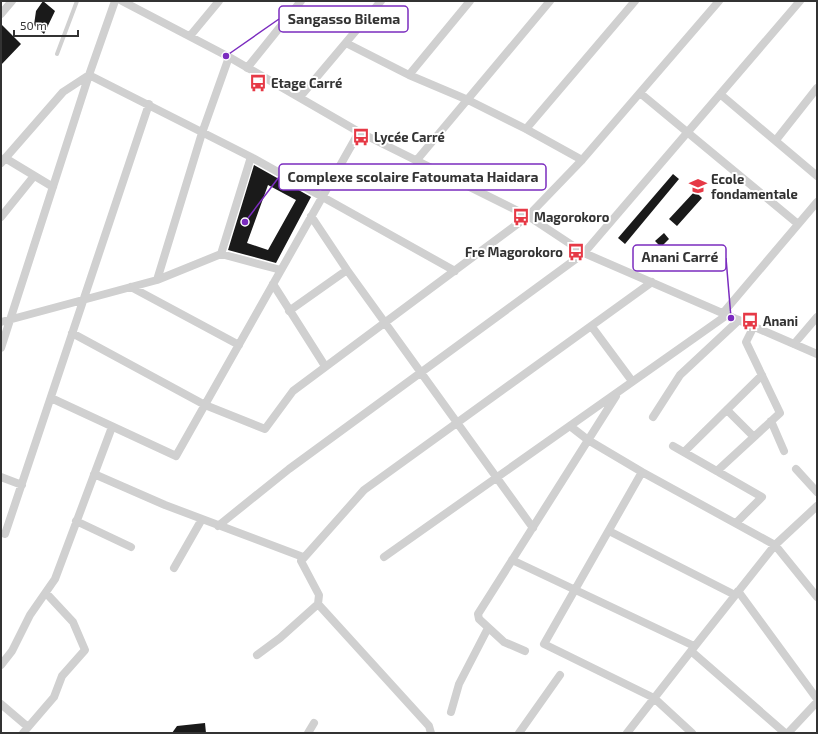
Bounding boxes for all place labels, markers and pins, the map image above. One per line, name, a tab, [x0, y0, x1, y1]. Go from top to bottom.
callout: Sangasso Bilema	[279, 6, 408, 32]
bus stop icon: Etage Carré	[248, 73, 268, 93]
place label: Etage Carré	[271, 75, 342, 91]
bus stop icon: Lycée Carré	[351, 127, 371, 147]
place label: Lycée Carré	[374, 129, 445, 145]
callout: Complexe scolaire Fatoumata Haidara	[279, 164, 546, 190]
place label: Ecole fondamentale	[711, 171, 798, 202]
school or university icon: Ecole fondamentale	[688, 176, 708, 196]
bus stop icon: Magorokoro	[511, 207, 531, 227]
place label: Magorokoro	[534, 209, 610, 225]
bus stop icon: Fre Magorokoro	[566, 242, 586, 262]
place label: Fre Magorokoro	[465, 244, 563, 260]
callout: Anani Carré	[633, 245, 726, 271]
bus stop icon: Anani	[740, 311, 760, 331]
place label: Anani	[763, 313, 798, 329]

